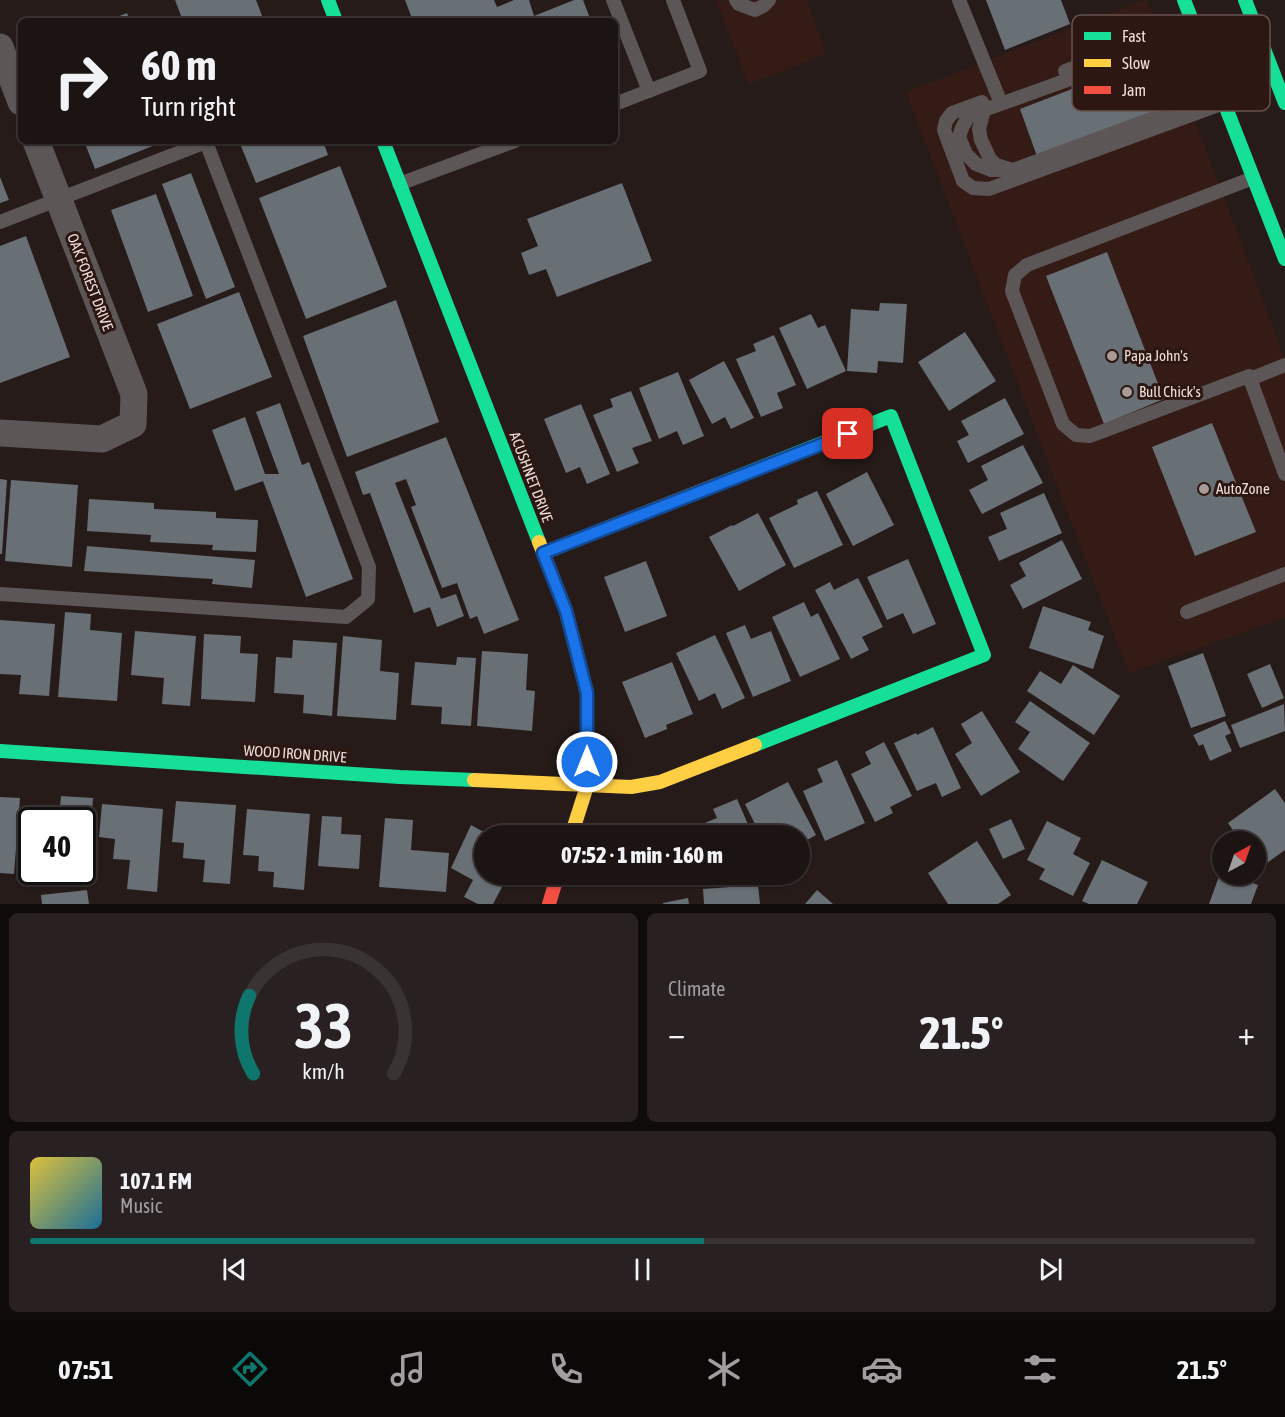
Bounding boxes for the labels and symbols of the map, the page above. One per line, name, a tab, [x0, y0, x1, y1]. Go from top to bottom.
legend	[1072, 15, 1270, 111]
text: Fast	[1122, 27, 1146, 45]
text: Slow	[1122, 54, 1150, 72]
text: Jam	[1122, 81, 1146, 99]
street label: OAK FOREST DRIVE	[64, 231, 117, 333]
place label: Papa John's	[1124, 347, 1188, 364]
marker: Papa John's	[1105, 349, 1119, 363]
place label: Bull Chick's	[1139, 383, 1201, 400]
marker: Bull Chick's	[1120, 385, 1134, 399]
pin	[822, 408, 873, 459]
street label: ACUSHNET DRIVE	[506, 429, 557, 525]
place label: AutoZone	[1216, 480, 1270, 497]
marker: AutoZone	[1197, 482, 1211, 496]
position arrow	[555, 730, 619, 794]
street label: WOOD IRON DRIVE	[243, 741, 348, 766]
speed limit sign: 40	[18, 807, 96, 885]
north arrow	[1212, 831, 1266, 885]

